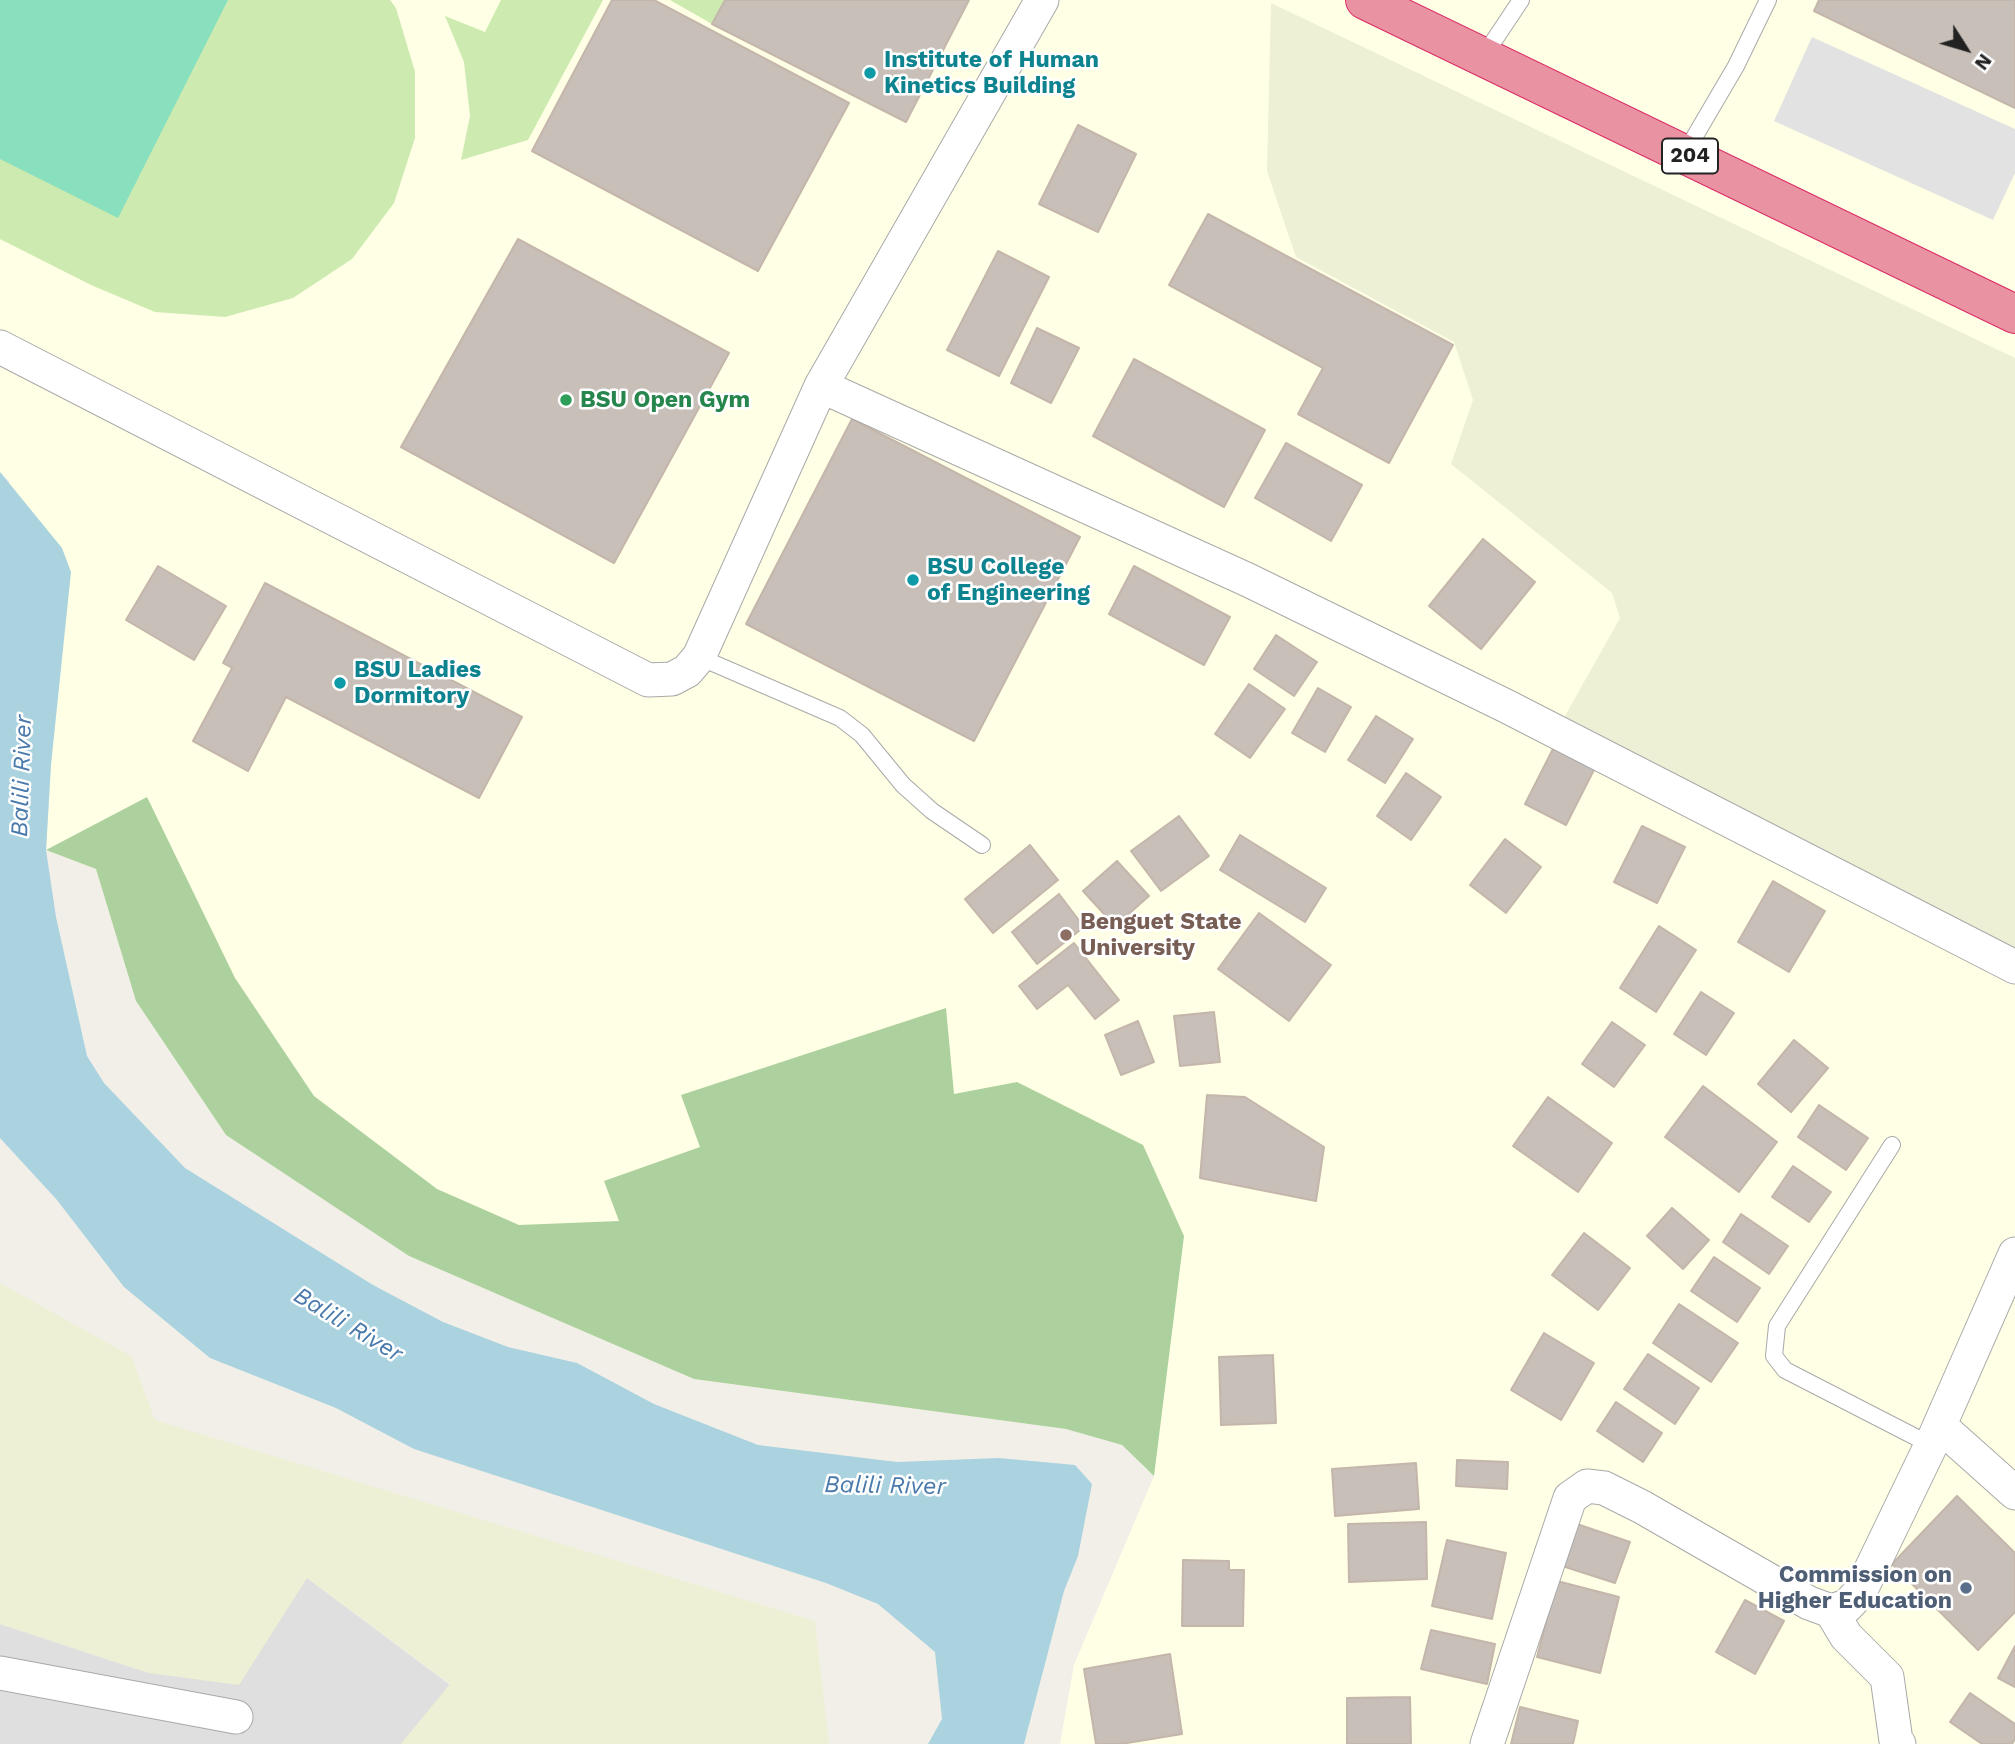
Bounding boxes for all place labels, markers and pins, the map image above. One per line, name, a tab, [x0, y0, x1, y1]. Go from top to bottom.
place label: Institute of Human Kinetics Building	[884, 46, 1099, 100]
marker: Institute of Human Kinetics Building	[862, 65, 878, 81]
place label: BSU Open Gym	[580, 386, 750, 414]
marker: BSU Open Gym	[558, 392, 574, 408]
place label: BSU College of Engineering	[927, 553, 1090, 607]
marker: BSU College of Engineering	[905, 572, 921, 588]
place label: BSU Ladies Dormitory	[354, 656, 481, 710]
marker: BSU Ladies Dormitory	[332, 675, 348, 691]
place label: Benguet State University	[1080, 908, 1242, 962]
marker: Benguet State University	[1058, 927, 1074, 943]
place label: Commission on Higher Education	[1758, 1561, 1952, 1615]
marker: Commission on Higher Education	[1958, 1580, 1974, 1596]

